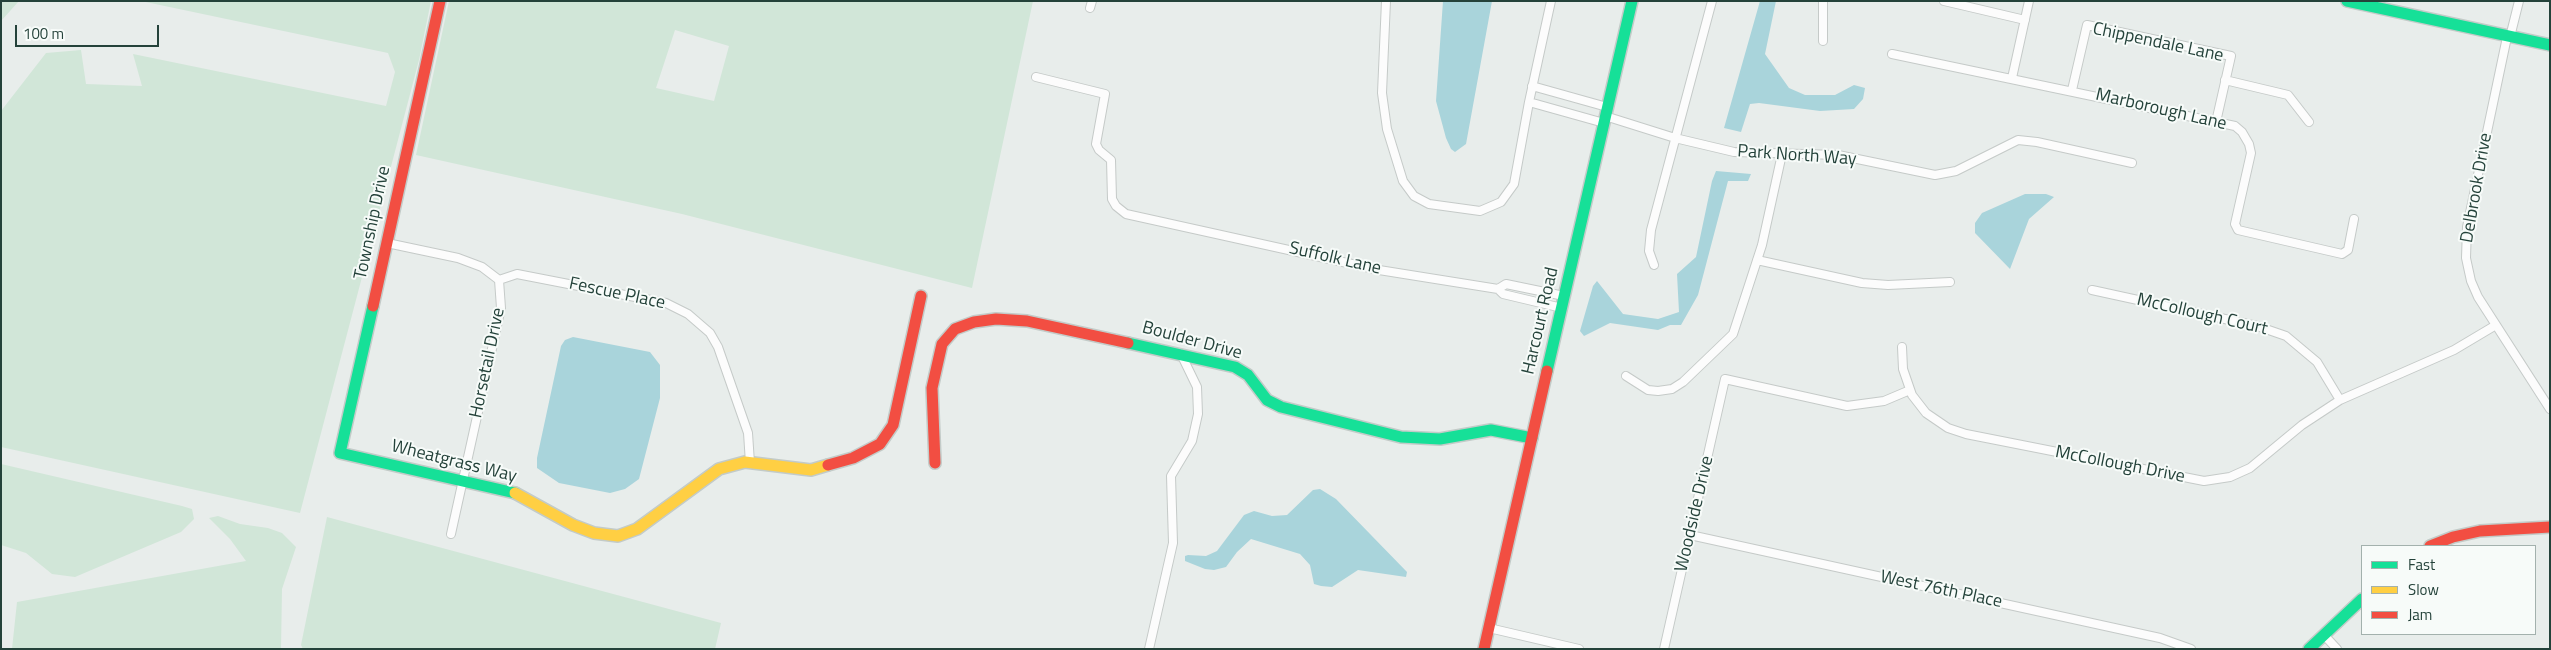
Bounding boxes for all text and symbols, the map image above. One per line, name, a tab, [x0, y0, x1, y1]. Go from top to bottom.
scale bar	[18, 15, 161, 47]
street label: Chippendale Lane	[2091, 19, 2225, 67]
text: 100 m	[23, 22, 64, 45]
street label: Marborough Lane	[2093, 84, 2229, 136]
street label: Delbrook Drive	[2457, 131, 2497, 245]
street label: Park North Way	[1737, 141, 1857, 171]
street label: Township Drive	[350, 164, 396, 282]
street label: Suffolk Lane	[1287, 238, 1383, 280]
street label: Harcourt Road	[1518, 265, 1564, 377]
street label: Fescue Place	[567, 273, 667, 315]
street label: McCollough Court	[2135, 289, 2269, 341]
street label: Horsetail Drive	[466, 306, 510, 420]
street label: Boulder Drive	[1140, 317, 1244, 365]
street label: Wheatgrass Way	[389, 436, 519, 488]
street label: McCollough Drive	[2053, 442, 2187, 488]
street label: Woodside Drive	[1671, 454, 1719, 574]
legend	[2361, 545, 2536, 635]
text: Fast	[2408, 553, 2435, 576]
street label: West 76th Place	[1878, 567, 2004, 613]
text: Slow	[2408, 578, 2439, 601]
text: Jam	[2408, 603, 2432, 626]

